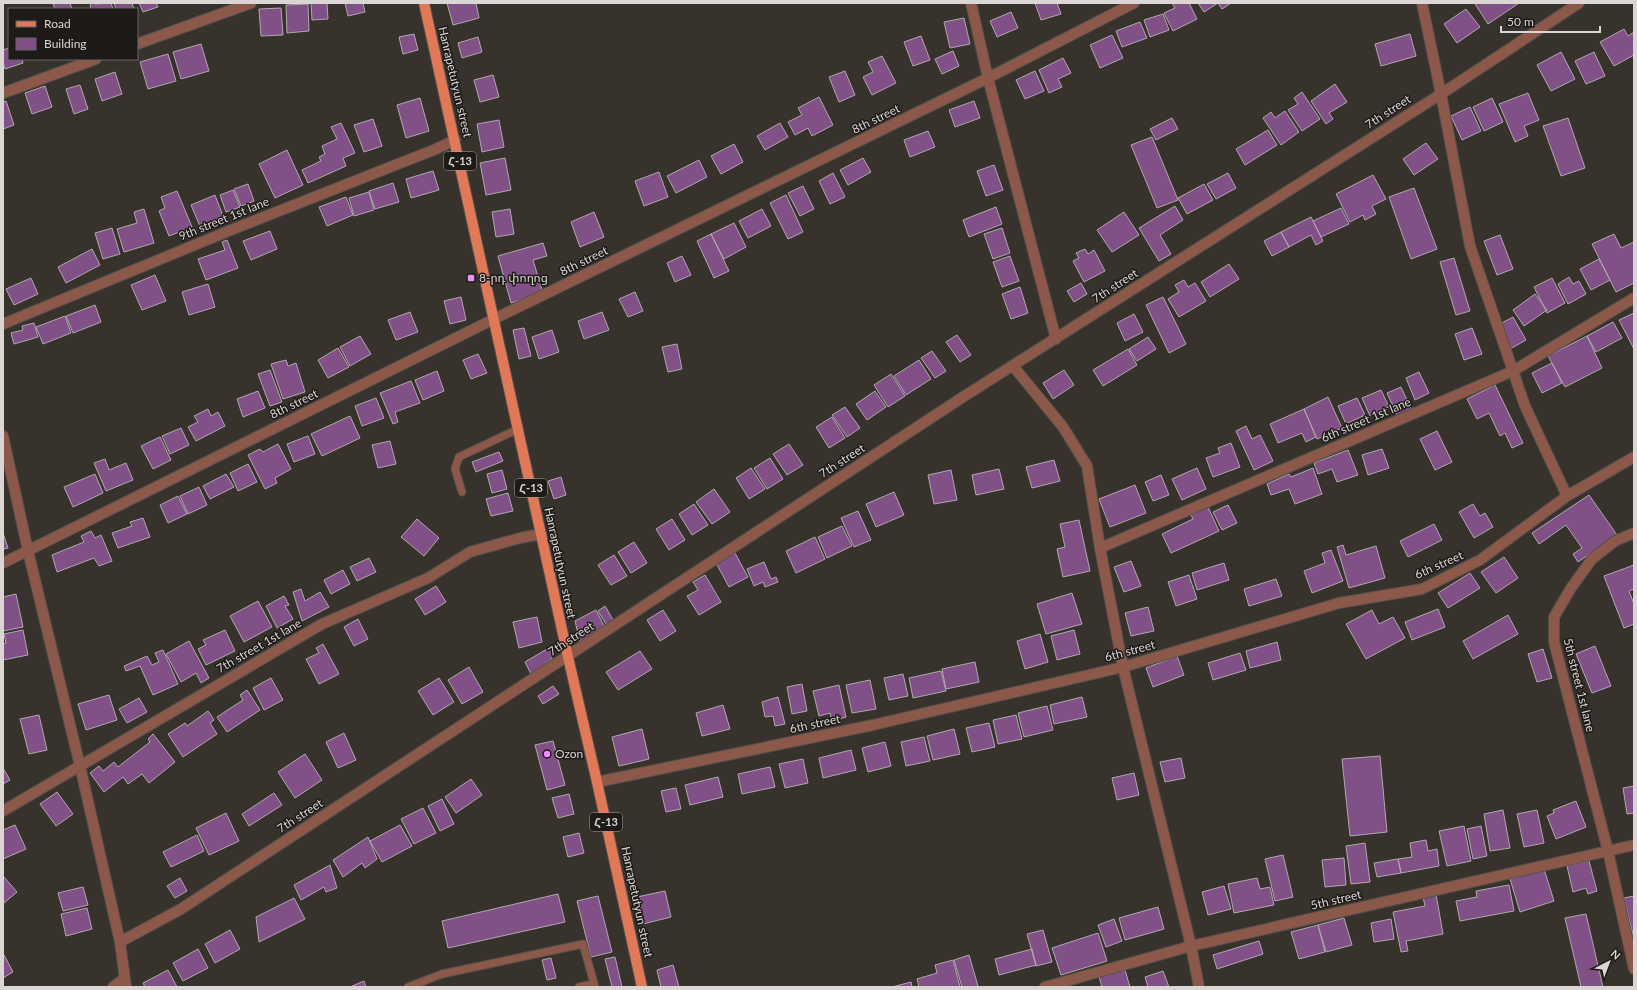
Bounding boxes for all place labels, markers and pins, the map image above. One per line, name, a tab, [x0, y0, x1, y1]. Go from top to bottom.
place label: 8-րդ փողոց	[479, 270, 548, 285]
marker: 8-րդ փողոց	[466, 273, 476, 283]
place label: Ozon	[555, 746, 583, 761]
marker: Ozon	[542, 749, 552, 759]

